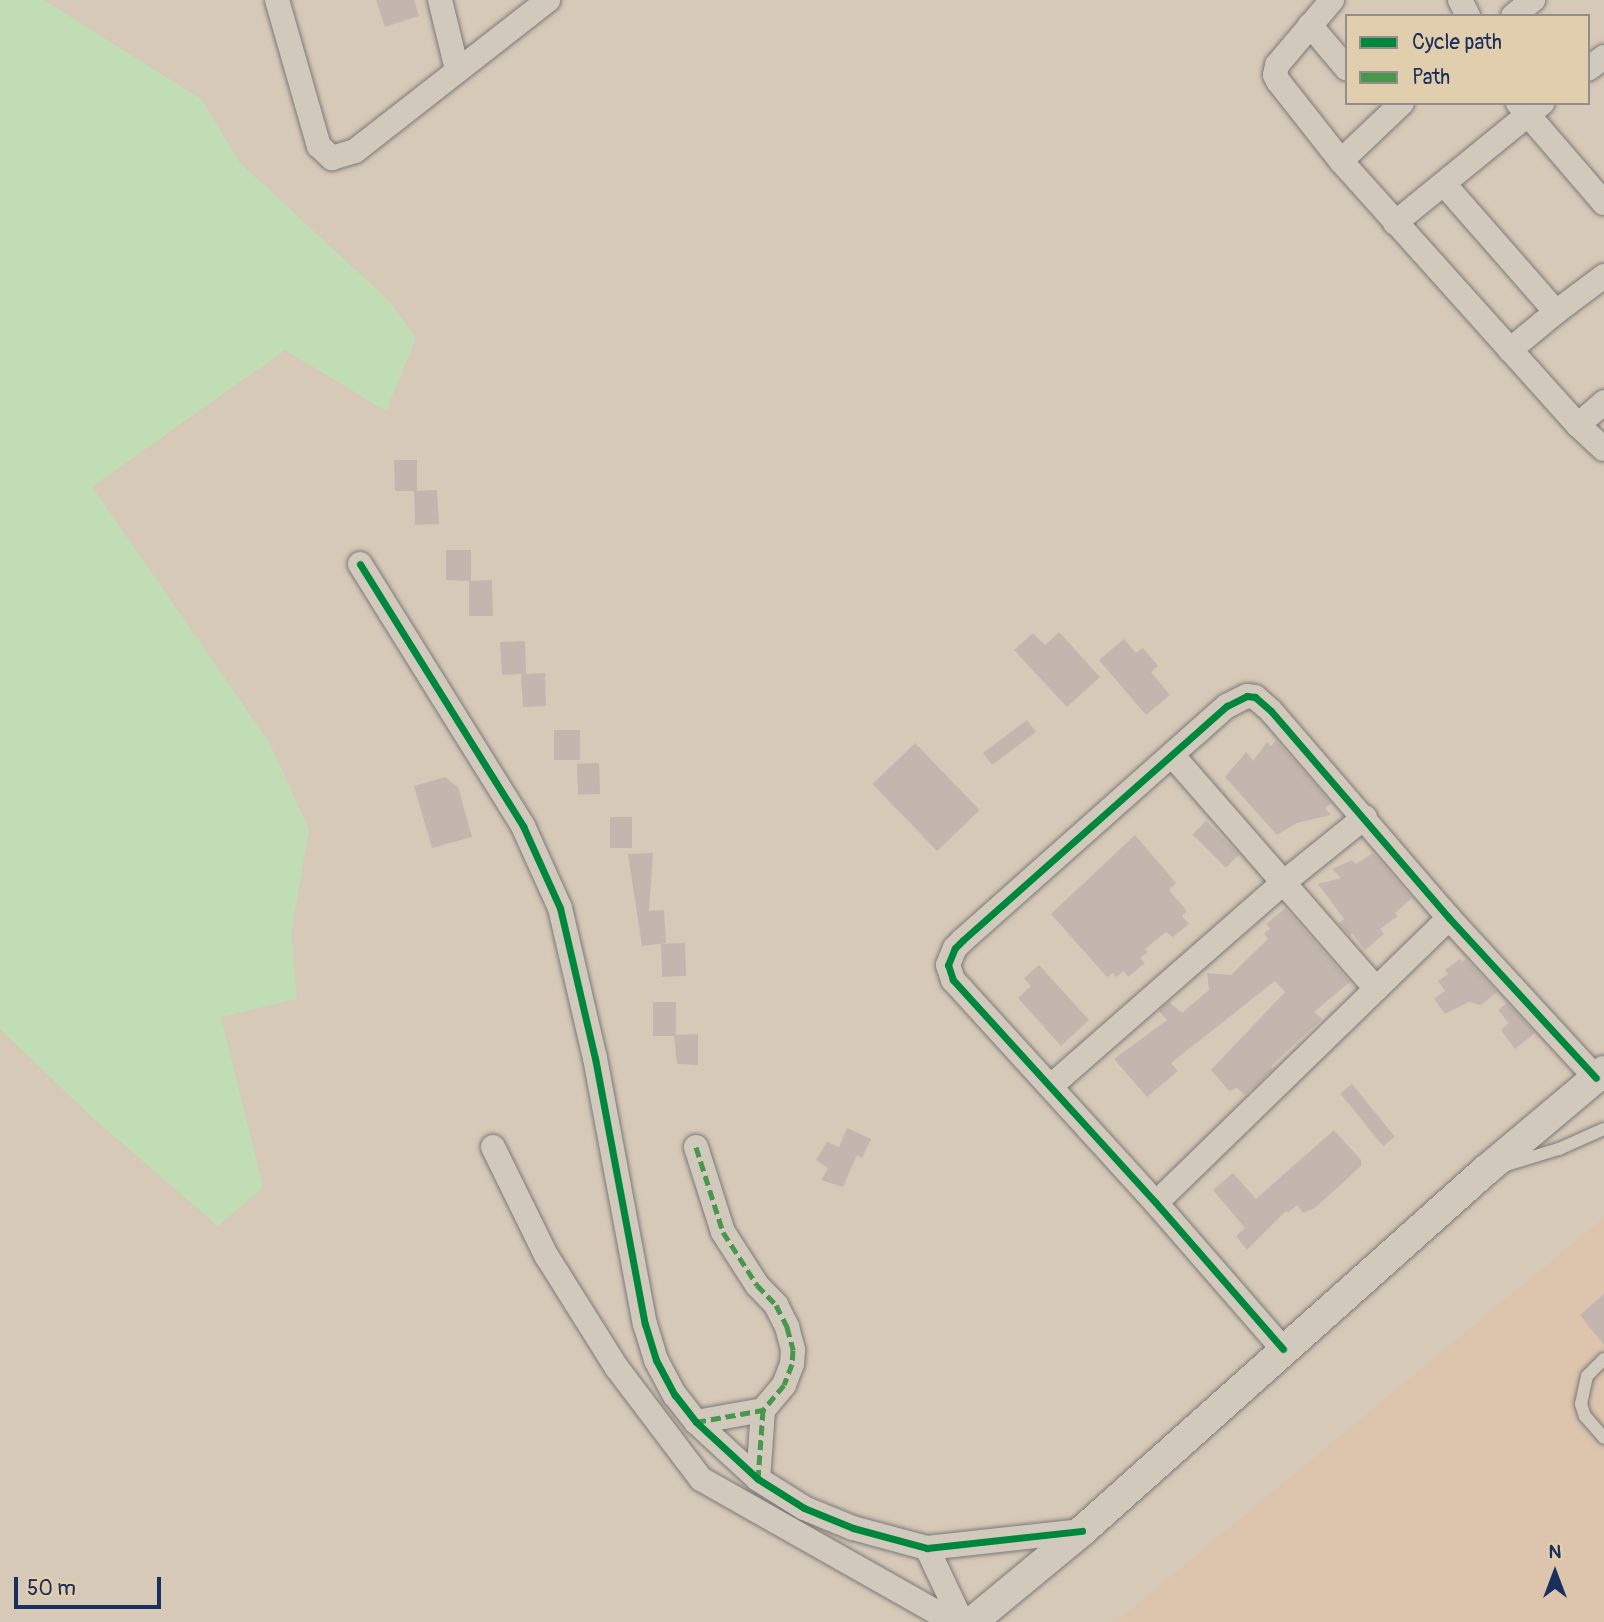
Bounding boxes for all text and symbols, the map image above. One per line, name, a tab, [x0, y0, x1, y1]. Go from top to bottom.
legend	[1345, 14, 1590, 105]
text: Cycle path	[1412, 29, 1502, 56]
text: Path	[1412, 64, 1450, 91]
north arrow	[1520, 1538, 1590, 1608]
text: N	[1549, 1540, 1561, 1564]
scale bar	[18, 1562, 164, 1606]
text: 50 m	[27, 1575, 76, 1602]

